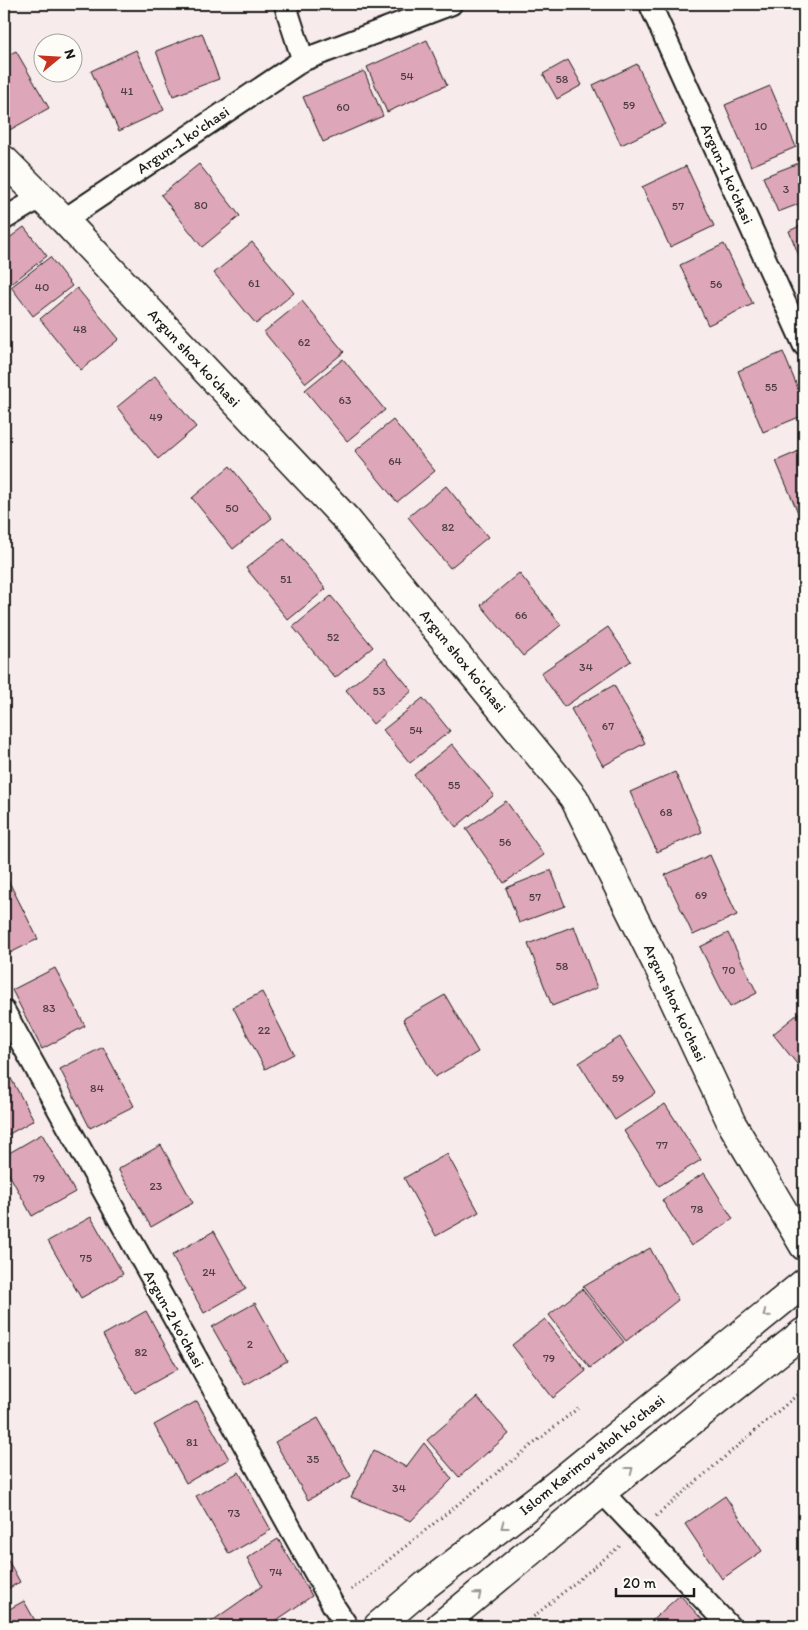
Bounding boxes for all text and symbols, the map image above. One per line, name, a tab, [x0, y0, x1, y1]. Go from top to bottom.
north arrow	[32, 32, 82, 82]
text: N	[60, 47, 79, 61]
house number: 54	[400, 69, 414, 83]
house number: 58	[556, 72, 569, 86]
house number: 41	[121, 84, 134, 98]
house number: 59	[623, 98, 635, 112]
house number: 60	[336, 100, 350, 114]
street label: Argun-1 ko'chasi	[133, 102, 233, 178]
house number: 10	[755, 119, 767, 133]
street label: Argun-1 ko'chasi	[697, 121, 757, 227]
house number: 3	[783, 182, 790, 196]
house number: 80	[194, 198, 208, 212]
house number: 57	[672, 199, 684, 213]
house number: 61	[248, 276, 260, 290]
house number: 56	[710, 277, 722, 291]
house number: 40	[35, 280, 49, 294]
street label: Argun shox ko'chasi	[144, 305, 244, 411]
house number: 48	[73, 322, 87, 336]
house number: 62	[298, 335, 311, 349]
house number: 55	[765, 380, 777, 394]
house number: 63	[339, 393, 352, 407]
house number: 49	[149, 410, 163, 424]
house number: 64	[388, 454, 402, 468]
house number: 50	[225, 501, 239, 515]
house number: 82	[442, 520, 455, 534]
house number: 51	[280, 572, 292, 586]
street label: Argun shox ko'chasi	[416, 606, 510, 716]
house number: 66	[515, 608, 527, 622]
house number: 52	[327, 630, 340, 644]
house number: 34	[579, 660, 593, 674]
house number: 53	[373, 684, 386, 698]
house number: 67	[602, 719, 614, 733]
house number: 54	[409, 723, 423, 737]
house number: 55	[448, 778, 460, 792]
house number: 68	[660, 805, 673, 819]
house number: 56	[499, 835, 511, 849]
house number: 69	[695, 888, 707, 902]
house number: 57	[529, 890, 541, 904]
street label: Argun shox ko'chasi	[640, 941, 710, 1065]
house number: 58	[556, 959, 569, 973]
house number: 70	[722, 963, 736, 977]
house number: 83	[42, 1001, 56, 1015]
house number: 22	[258, 1023, 271, 1037]
house number: 59	[612, 1071, 624, 1085]
house number: 84	[90, 1081, 104, 1095]
house number: 77	[656, 1138, 668, 1152]
house number: 79	[33, 1171, 45, 1185]
house number: 23	[150, 1179, 163, 1193]
house number: 78	[691, 1202, 704, 1216]
house number: 75	[80, 1251, 92, 1265]
house number: 24	[202, 1265, 216, 1279]
street label: Argun-2 ko'chasi	[140, 1267, 208, 1371]
one-way arrow	[763, 1308, 772, 1317]
house number: 2	[247, 1337, 254, 1351]
house number: 82	[135, 1345, 148, 1359]
house number: 79	[543, 1351, 555, 1365]
street label: Islom Karimov shoh ko'chasi	[516, 1391, 668, 1519]
house number: 81	[186, 1435, 198, 1449]
house number: 35	[307, 1452, 319, 1466]
one-way arrow	[624, 1467, 633, 1475]
house number: 34	[392, 1481, 406, 1495]
house number: 73	[228, 1506, 241, 1520]
one-way arrow	[500, 1520, 509, 1529]
house number: 74	[269, 1565, 283, 1579]
scale bar	[616, 1565, 693, 1597]
text: 20 m	[623, 1574, 657, 1592]
one-way arrow	[472, 1592, 481, 1601]

